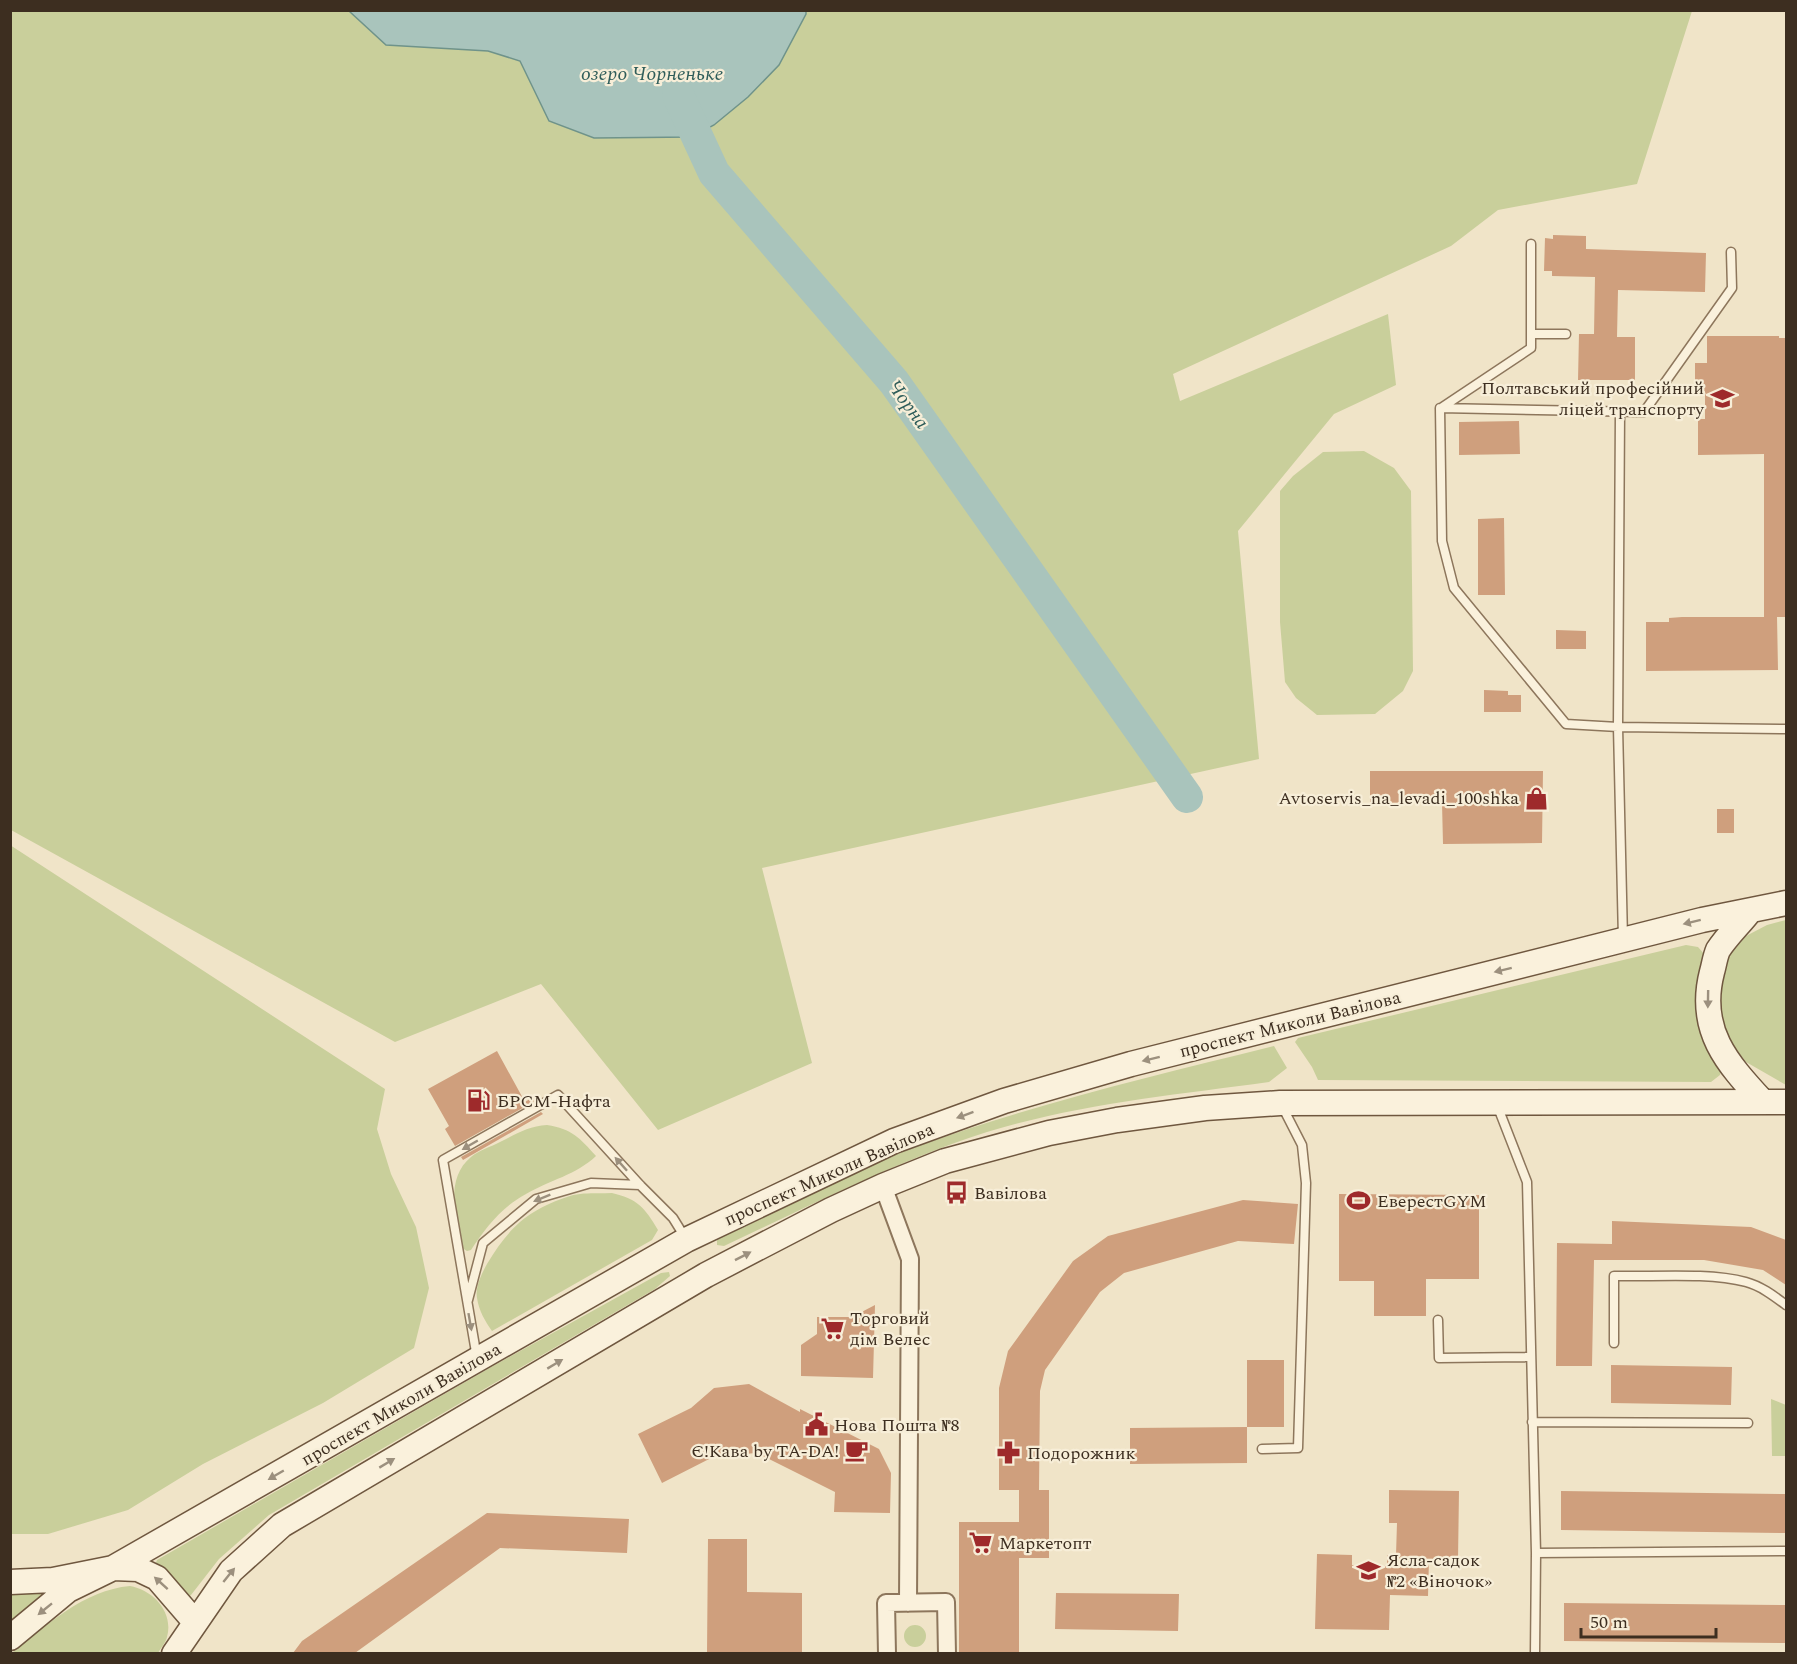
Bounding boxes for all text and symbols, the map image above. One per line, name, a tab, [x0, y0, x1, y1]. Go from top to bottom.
water label: озеро Чорненьке	[581, 59, 724, 89]
water label: Чорна	[880, 374, 936, 435]
place label: Полтавський професійний ліцей транспорту	[1481, 375, 1705, 423]
school or university icon: Полтавський професійний ліцей транспорту	[1709, 385, 1735, 411]
place label: Avtoservis_na_levadi_100shka	[1278, 785, 1519, 812]
shop icon: Avtoservis_na_levadi_100shka	[1524, 785, 1550, 811]
one-way arrow	[1683, 918, 1702, 928]
one-way arrow	[1494, 965, 1512, 975]
street label: проспект Миколи Вавілова	[1177, 984, 1404, 1065]
one-way arrow	[1703, 989, 1713, 1008]
one-way arrow	[1142, 1054, 1161, 1064]
fuel station icon: БРСМ-Нафта	[466, 1088, 492, 1114]
place label: БРСМ-Нафта	[497, 1088, 611, 1115]
one-way arrow	[956, 1110, 974, 1120]
street label: проспект Миколи Вавілова	[720, 1116, 939, 1233]
one-way arrow	[461, 1140, 478, 1150]
one-way arrow	[615, 1157, 628, 1172]
bus stop icon: Вавілова	[943, 1180, 969, 1206]
place label: Вавілова	[974, 1180, 1047, 1207]
sports icon: ЕверестGYM	[1346, 1188, 1372, 1214]
place label: ЕверестGYM	[1377, 1188, 1487, 1215]
one-way arrow	[533, 1194, 551, 1203]
one-way arrow	[734, 1251, 751, 1261]
place label: Торговий дім Велес	[850, 1305, 930, 1353]
one-way arrow	[466, 1312, 475, 1331]
supermarket icon: Торговий дім Велес	[819, 1315, 845, 1341]
street label: проспект Миколи Вавілова	[296, 1336, 507, 1473]
one-way arrow	[547, 1359, 564, 1369]
public building icon: Нова Пошта №8	[803, 1412, 829, 1438]
place label: Нова Пошта №8	[834, 1412, 960, 1439]
place label: Є!Кава by TA-DA!	[691, 1438, 839, 1465]
cafe icon: Є!Кава by TA-DA!	[844, 1438, 870, 1464]
pharmacy icon: Подорожник	[996, 1440, 1022, 1466]
place label: Подорожник	[1027, 1440, 1136, 1467]
one-way arrow	[379, 1458, 396, 1468]
one-way arrow	[267, 1470, 284, 1480]
supermarket icon: Маркетопт	[968, 1530, 994, 1556]
place label: Маркетопт	[999, 1530, 1092, 1557]
place label: Ясла-садок №2 «Віночок»	[1387, 1547, 1492, 1595]
school or university icon: Ясла-садок №2 «Віночок»	[1356, 1557, 1382, 1583]
one-way arrow	[222, 1567, 235, 1582]
one-way arrow	[153, 1576, 168, 1590]
scale bar	[1581, 1601, 1716, 1639]
one-way arrow	[37, 1602, 53, 1615]
text: 50 m	[1590, 1609, 1628, 1636]

